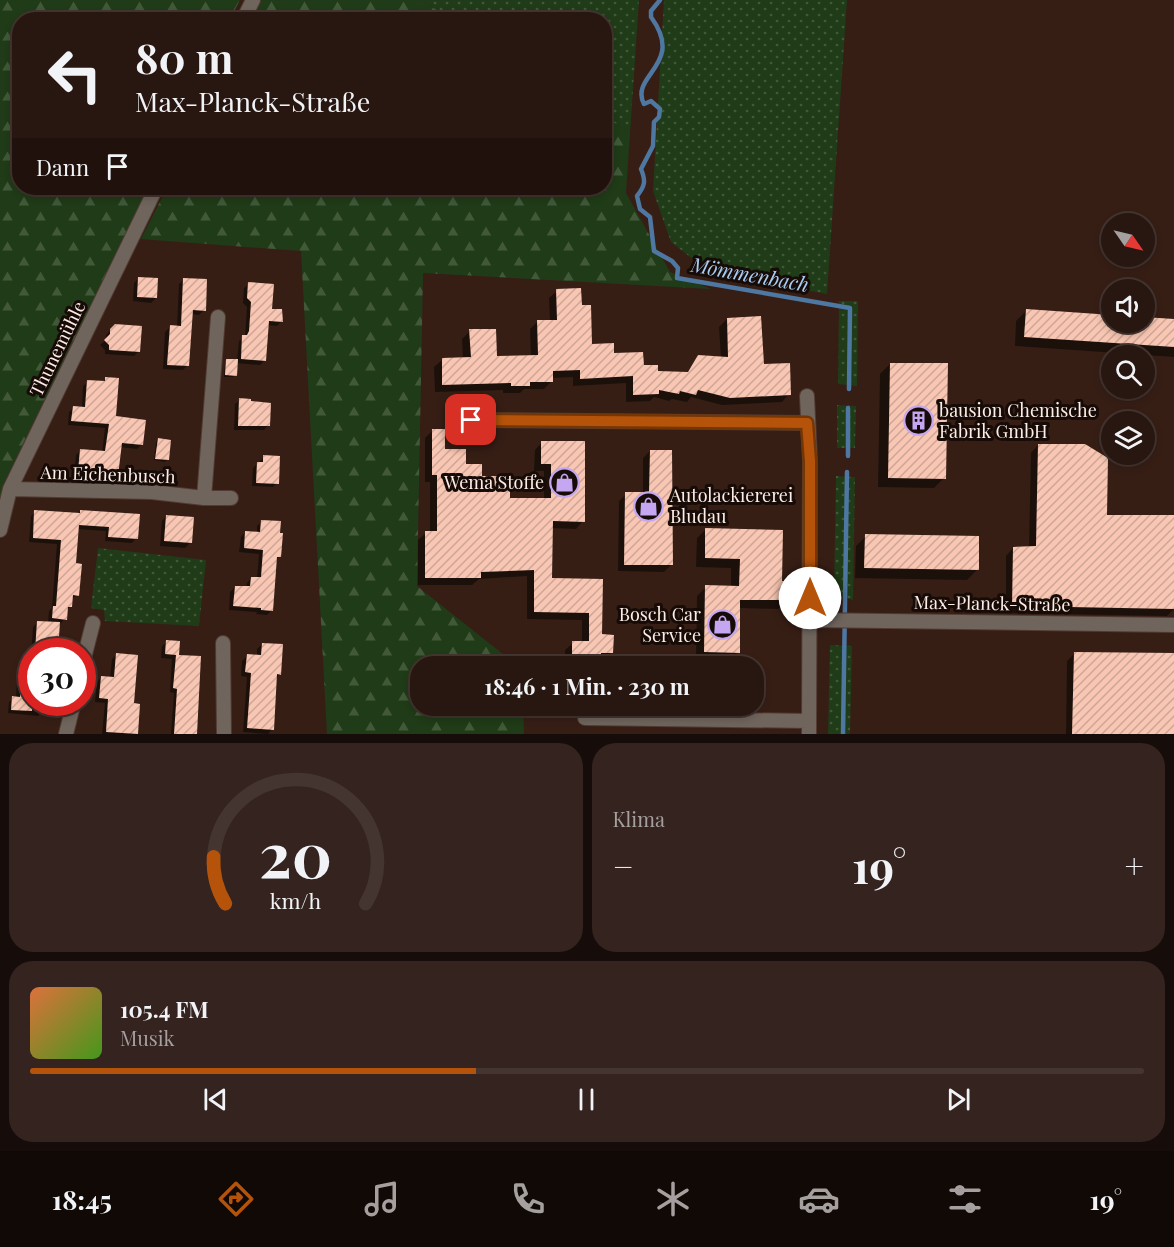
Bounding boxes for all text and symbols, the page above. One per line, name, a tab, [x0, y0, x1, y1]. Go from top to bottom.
text: 80 m	[135, 29, 233, 85]
icon: left	[36, 36, 114, 114]
text: Max-Planck-Straße	[135, 83, 370, 119]
icon: arrive	[101, 150, 134, 183]
text: Dann	[36, 152, 89, 182]
north arrow	[1101, 213, 1155, 267]
map controls	[1101, 213, 1155, 465]
water label: Mömmenbach	[688, 250, 811, 297]
button: sound	[1101, 279, 1155, 333]
street label: Thunemühle	[24, 297, 90, 400]
button: search	[1101, 345, 1155, 399]
pin	[445, 394, 496, 445]
place label: bausion Chemische Fabrik GmbH	[939, 398, 1097, 443]
icon: arrive	[454, 403, 487, 436]
building icon: bausion Chemische Fabrik GmbH	[902, 405, 934, 437]
button: layers	[1101, 411, 1155, 465]
street label: Am Eichenbusch	[39, 460, 176, 488]
shop icon: Wema Stoffe	[549, 467, 581, 499]
place label: Wema Stoffe	[443, 470, 544, 494]
place label: Autolackiererei Bludau	[669, 483, 793, 528]
shop icon: Autolackiererei Bludau	[633, 490, 665, 522]
position arrow	[778, 566, 842, 630]
street label: Max-Planck-Straße	[913, 590, 1071, 616]
place label: Bosch Car Service	[619, 602, 701, 647]
shop icon: Bosch Car Service	[706, 609, 738, 641]
speed limit sign: 30	[18, 638, 96, 716]
text: 18:46 · 1 Min. · 230 m	[484, 671, 690, 701]
text: Klima	[613, 805, 665, 832]
text: 20	[259, 810, 332, 894]
text: 19°	[852, 835, 906, 895]
text: −	[613, 843, 634, 887]
text: +	[1125, 843, 1144, 887]
text: km/h	[270, 887, 322, 915]
text: 105.4 FM	[120, 994, 209, 1024]
text: Musik	[120, 1024, 175, 1051]
icon: previous	[199, 1083, 232, 1116]
icon: pause	[570, 1083, 603, 1116]
icon: next	[942, 1083, 975, 1116]
icon: directions	[215, 1178, 257, 1220]
icon: music	[361, 1178, 403, 1220]
icon: phone	[507, 1178, 549, 1220]
icon: climate	[652, 1178, 694, 1220]
icon: car	[798, 1178, 840, 1220]
icon: filters	[944, 1178, 986, 1220]
text: 18:45	[52, 1181, 112, 1217]
text: 19°	[1090, 1181, 1122, 1217]

